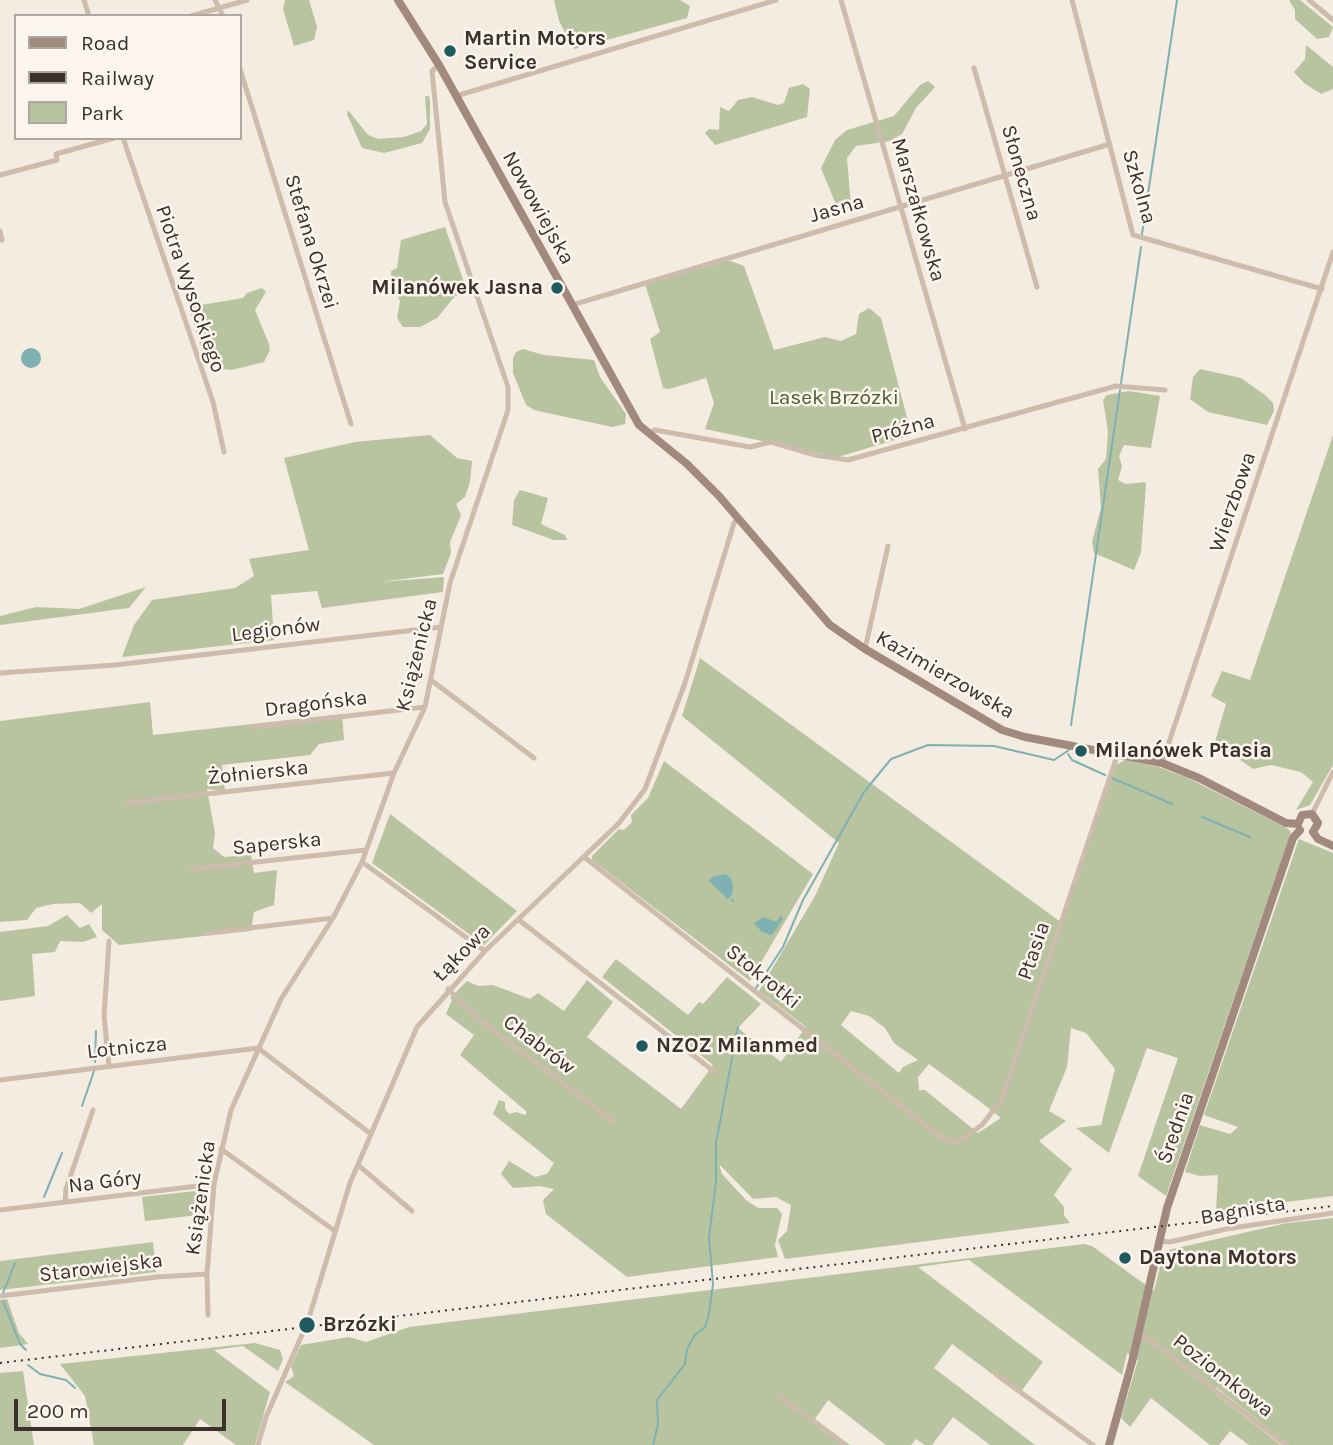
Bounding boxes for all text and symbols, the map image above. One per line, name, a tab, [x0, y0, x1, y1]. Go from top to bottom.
legend	[14, 14, 242, 140]
place label: Martin Motors Service	[464, 26, 606, 76]
text: Road	[81, 31, 129, 55]
marker: Martin Motors Service	[442, 43, 458, 59]
text: Railway	[81, 66, 154, 90]
text: Park	[81, 101, 124, 125]
street label: Słoneczna	[995, 122, 1047, 224]
street label: Marszałkowska	[885, 135, 951, 285]
street label: Nowowiejska	[496, 147, 580, 269]
street label: Szkolna	[1116, 147, 1162, 227]
street label: Stefana Okrzei	[279, 172, 343, 312]
street label: Jasna	[807, 189, 867, 229]
street label: Piotra Wysockiego	[150, 202, 230, 376]
place label: Milanówek Jasna	[371, 275, 543, 301]
marker: Milanówek Jasna	[549, 280, 565, 296]
park label: Lasek Brzózki	[769, 385, 899, 411]
street label: Próżna	[868, 408, 938, 450]
street label: Wierzbowa	[1204, 449, 1262, 555]
street label: Książenicka	[391, 596, 443, 714]
street label: Legionów	[230, 612, 322, 648]
street label: Kazimierzowska	[871, 625, 1019, 725]
street label: Dragońska	[263, 685, 369, 723]
place label: Milanówek Ptasia	[1095, 738, 1272, 764]
marker: Milanówek Ptasia	[1073, 743, 1089, 759]
street label: Żołnierska	[206, 755, 310, 791]
street label: Saperska	[231, 827, 323, 861]
street label: Łąkowa	[428, 919, 496, 987]
street label: Ptasia	[1012, 919, 1056, 983]
street label: Stokrotki	[721, 939, 805, 1015]
street label: Chabrów	[498, 1010, 580, 1080]
street label: Lotnicza	[86, 1031, 168, 1065]
place label: NZOZ Milanmed	[656, 1033, 818, 1059]
marker: NZOZ Milanmed	[634, 1038, 650, 1054]
street label: Średnia	[1152, 1089, 1200, 1167]
street label: Książenicka	[180, 1139, 222, 1257]
street label: Na Góry	[67, 1165, 143, 1199]
street label: Bagnista	[1199, 1191, 1287, 1231]
place label: Daytona Motors	[1139, 1245, 1297, 1271]
street label: Starowiejska	[38, 1248, 164, 1288]
marker: Daytona Motors	[1117, 1250, 1133, 1266]
place label: Brzózki	[323, 1312, 397, 1338]
marker: Brzózki	[297, 1315, 317, 1335]
street label: Poziomkowa	[1168, 1329, 1278, 1423]
scale bar	[18, 1386, 229, 1430]
text: 200 m	[27, 1399, 89, 1423]

